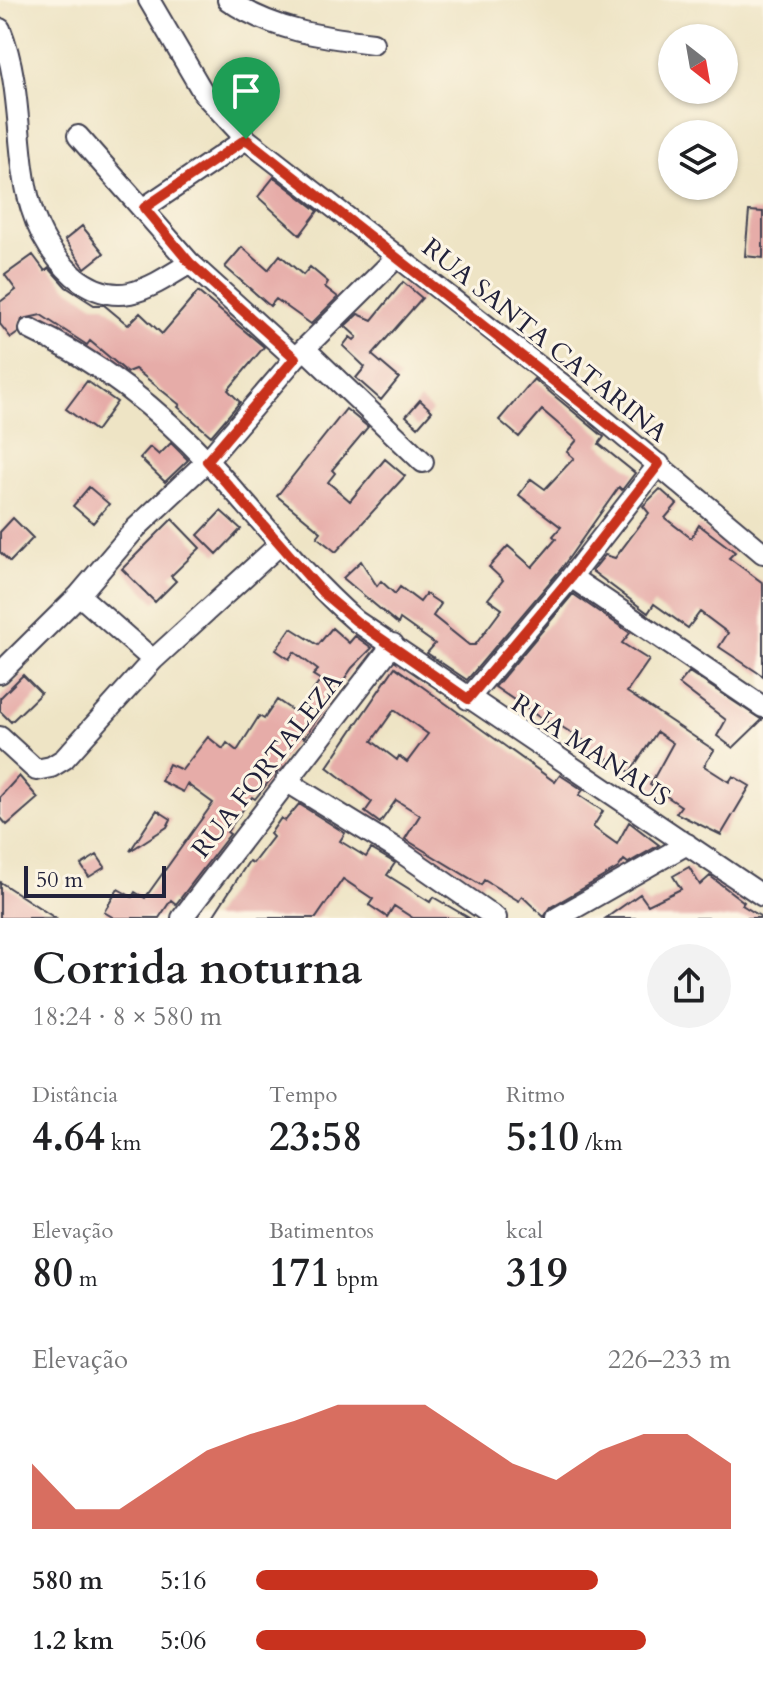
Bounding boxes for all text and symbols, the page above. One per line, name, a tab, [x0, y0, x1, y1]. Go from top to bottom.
north arrow	[658, 24, 738, 104]
map controls	[658, 24, 738, 200]
pin	[212, 57, 280, 139]
icon: arrive	[224, 69, 268, 113]
button: layers	[658, 120, 738, 200]
street label: RUA SANTA CATARINA	[415, 230, 675, 450]
street label: RUA FORTALEZA	[184, 665, 351, 865]
street label: RUA MANAUS	[505, 686, 677, 814]
scale bar	[24, 862, 166, 898]
text: 50 m	[36, 865, 83, 895]
text: Corrida noturna	[32, 939, 363, 999]
button: share	[647, 944, 731, 1028]
text: 18:24 · 8 × 580 m	[32, 999, 222, 1034]
text: Distância	[32, 1080, 118, 1110]
text: Tempo	[269, 1080, 337, 1110]
text: Ritmo	[506, 1080, 565, 1110]
text: 4.64	[32, 1110, 105, 1165]
text: 23:58	[269, 1110, 363, 1165]
text: 5:10	[506, 1110, 579, 1165]
text: km	[105, 1128, 141, 1158]
text: /km	[579, 1128, 623, 1158]
text: Elevação	[32, 1216, 113, 1246]
text: Batimentos	[269, 1216, 374, 1246]
text: kcal	[506, 1216, 543, 1246]
text: 80	[32, 1246, 73, 1301]
text: 171	[269, 1246, 330, 1301]
text: 319	[506, 1246, 567, 1301]
text: m	[73, 1264, 98, 1294]
text: bpm	[330, 1264, 379, 1294]
text: Elevação	[32, 1342, 128, 1377]
text: 226–233 m	[608, 1342, 731, 1377]
text: 580 m	[32, 1563, 103, 1598]
text: 5:16	[160, 1563, 207, 1598]
text: 1.2 km	[32, 1623, 113, 1658]
text: 5:06	[160, 1623, 207, 1658]

